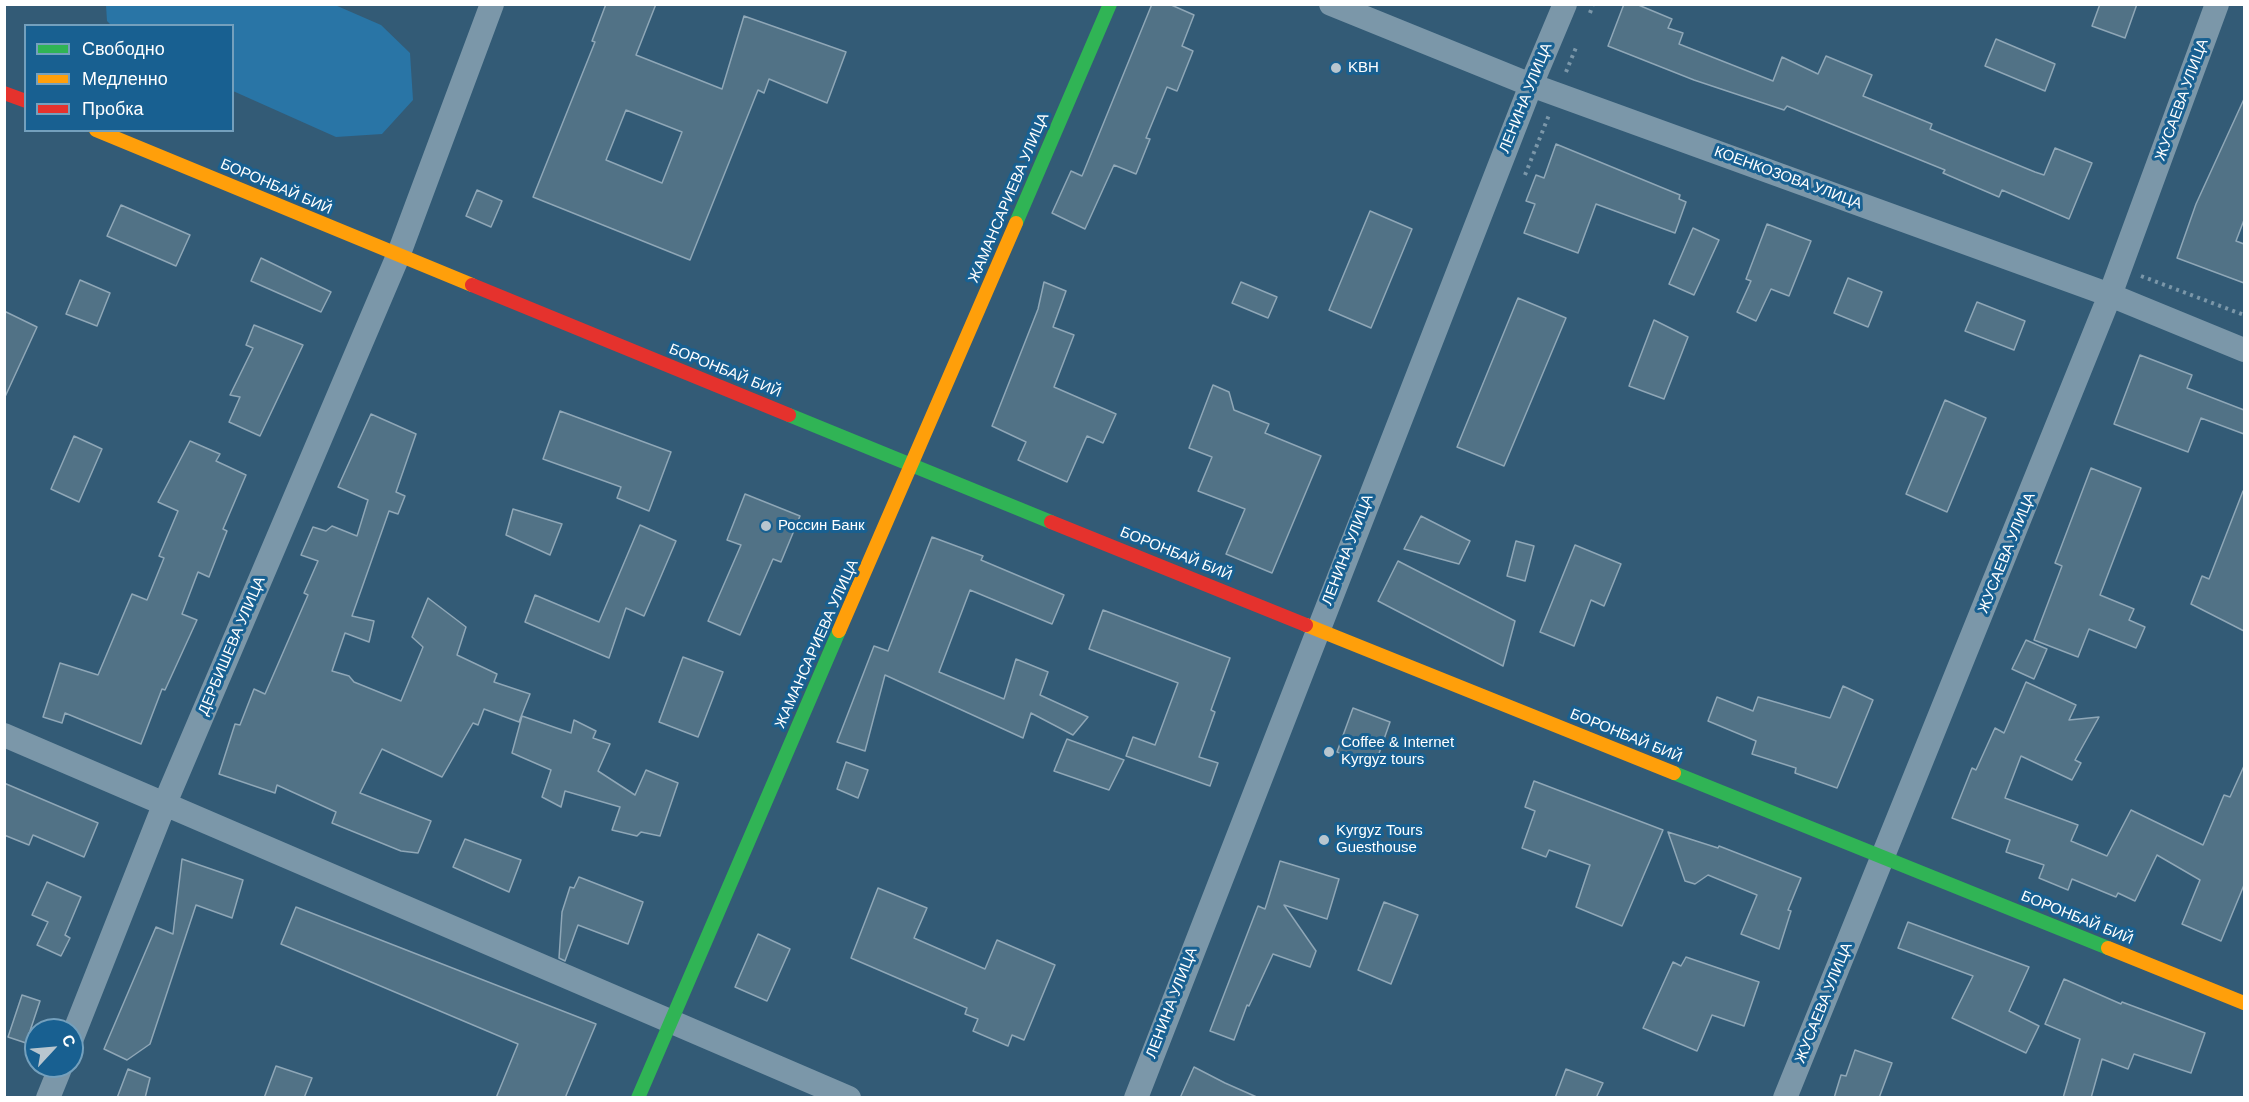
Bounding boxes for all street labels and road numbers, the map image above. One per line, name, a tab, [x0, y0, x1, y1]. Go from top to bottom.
street label: ЖУСАЕВА УЛИЦА	[2152, 36, 2212, 164]
street label: ЛЕНИНА УЛИЦА	[1496, 40, 1556, 156]
street label: ЖАМАНСАРИЕВА УЛИЦА	[965, 110, 1053, 286]
street label: КОЕНКОЗОВА УЛИЦА	[1711, 143, 1865, 213]
street label: БОРОНБАЙ БИЙ	[218, 155, 334, 219]
street label: БОРОНБАЙ БИЙ	[666, 340, 784, 402]
street label: ЖУСАЕВА УЛИЦА	[1975, 490, 2039, 616]
street label: ЛЕНИНА УЛИЦА	[1319, 492, 1377, 608]
street label: БОРОНБАЙ БИЙ	[1117, 523, 1235, 585]
street label: ЖАМАНСАРИЕВА УЛИЦА	[772, 557, 862, 731]
street label: ДЕРБИШЕВА УЛИЦА	[195, 574, 269, 718]
street label: БОРОНБАЙ БИЙ	[1567, 705, 1685, 767]
street label: БОРОНБАЙ БИЙ	[2018, 887, 2136, 949]
street label: ЖУСАЕВА УЛИЦА	[1792, 940, 1856, 1066]
street label: ЛЕНИНА УЛИЦА	[1143, 945, 1201, 1061]

